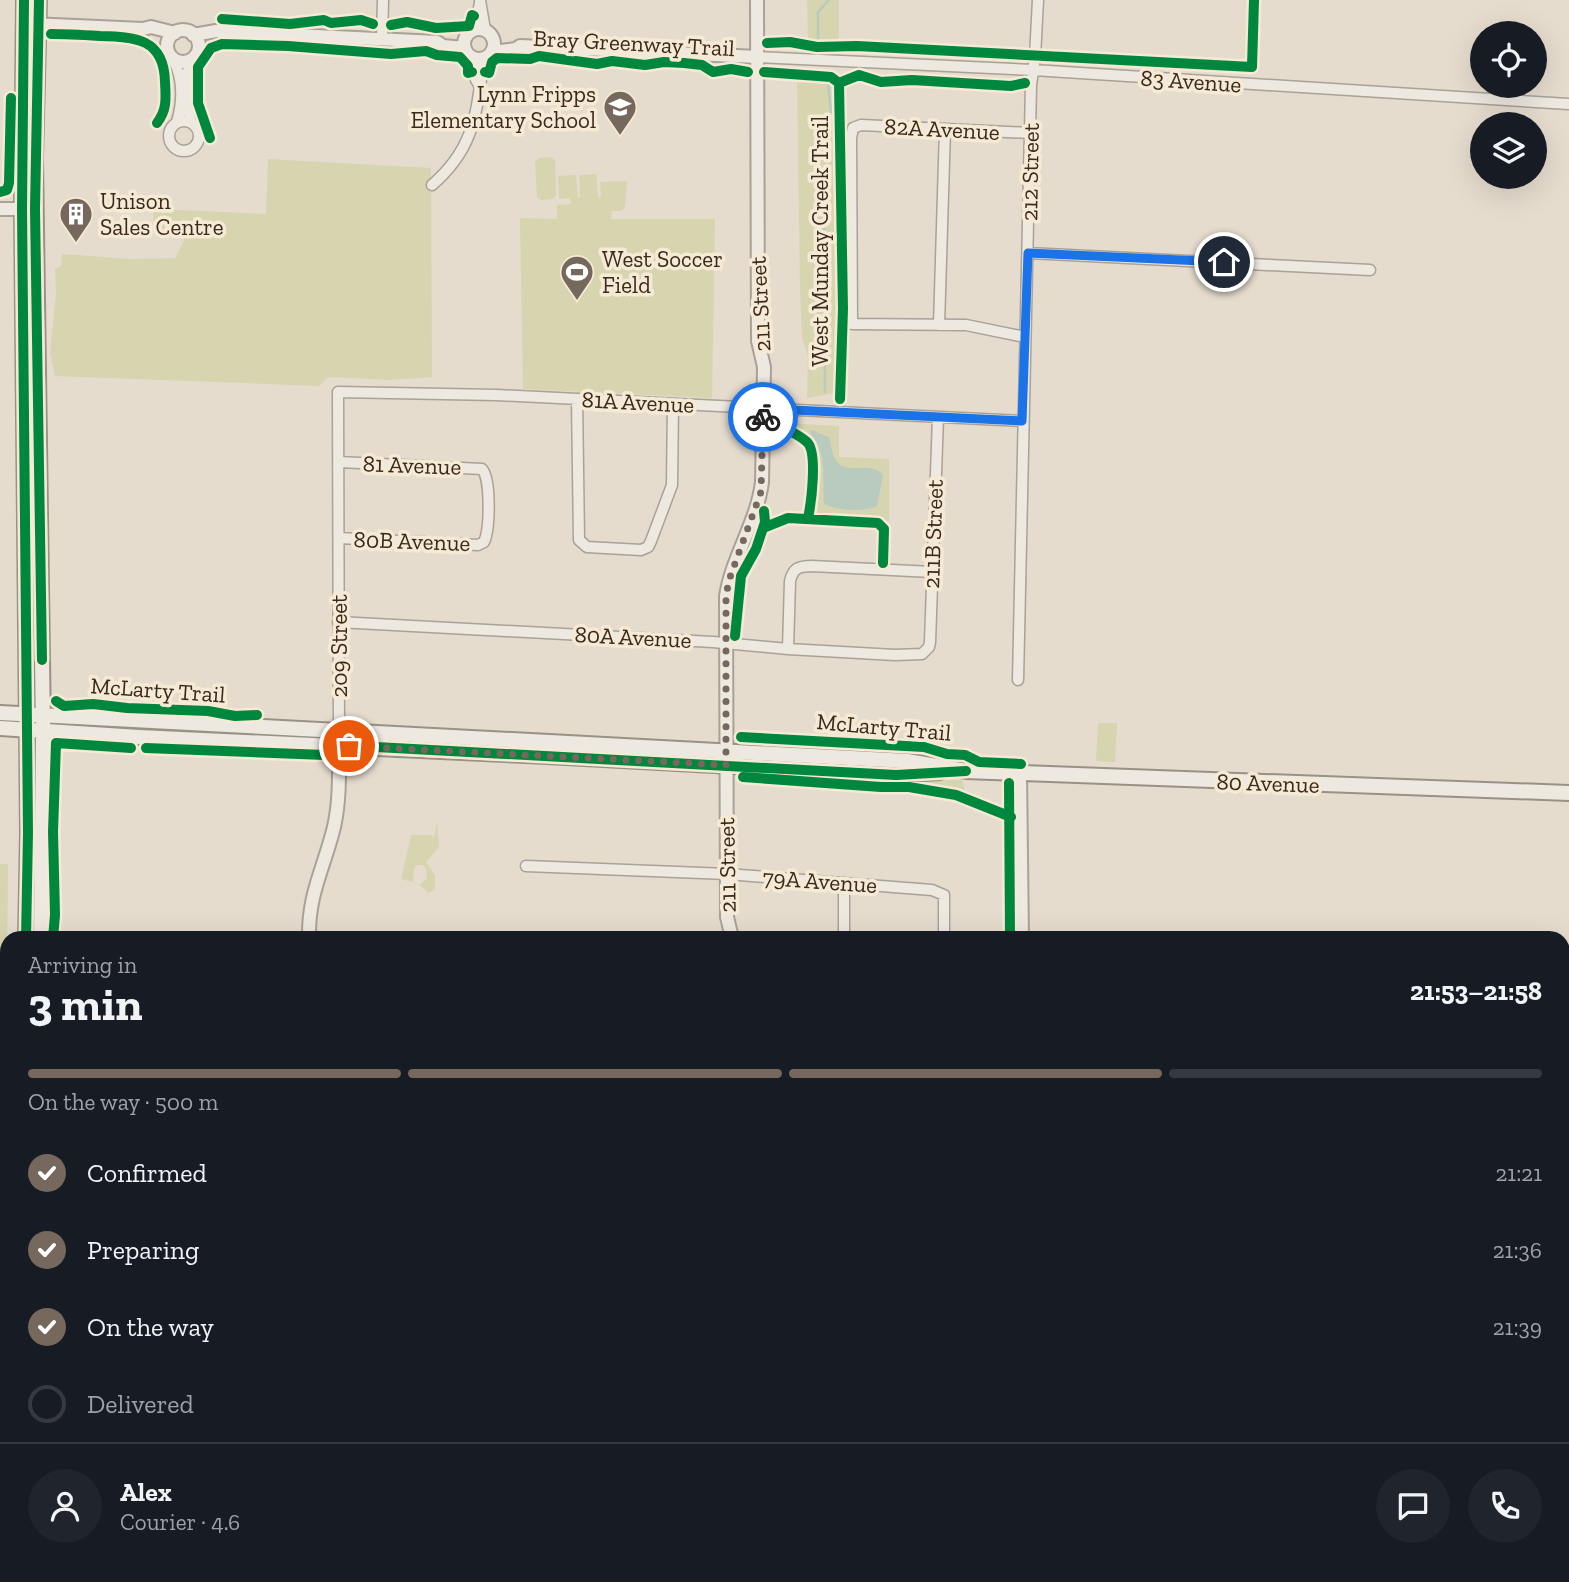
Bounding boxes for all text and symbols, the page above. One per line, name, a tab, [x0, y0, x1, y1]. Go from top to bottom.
map controls	[1470, 21, 1547, 189]
button: locate	[1470, 21, 1547, 98]
street label: Bray Greenway Trail	[532, 24, 736, 62]
street label: 83 Avenue	[1140, 64, 1242, 98]
place label: Lynn Fripps Elementary School	[411, 80, 596, 134]
school or university icon: Lynn Fripps Elementary School	[601, 88, 639, 137]
street label: 82A Avenue	[883, 112, 1001, 146]
button: layers	[1470, 112, 1547, 189]
street label: West Munday Creek Trail	[806, 116, 834, 366]
street label: 212 Street	[1015, 122, 1045, 221]
place label: Unison Sales Centre	[100, 187, 223, 241]
building icon: Unison Sales Centre	[57, 195, 95, 244]
pin	[1194, 232, 1254, 292]
icon: home	[1205, 243, 1243, 281]
place label: West Soccer Field	[602, 245, 723, 299]
sports icon: West Soccer Field	[558, 253, 596, 302]
street label: 211 Street	[743, 255, 776, 352]
courier	[728, 382, 798, 452]
street label: 81A Avenue	[581, 385, 695, 419]
icon: bike	[744, 398, 782, 436]
street label: 81 Avenue	[362, 449, 462, 481]
street label: 211B Street	[917, 478, 949, 589]
street label: 80B Avenue	[353, 525, 471, 557]
street label: 209 Street	[325, 594, 353, 698]
street label: 80A Avenue	[574, 620, 692, 654]
street label: McLarty Trail	[90, 671, 226, 709]
street label: McLarty Trail	[815, 707, 953, 747]
pin	[319, 716, 379, 776]
icon: bag	[330, 727, 368, 765]
street label: 80 Avenue	[1216, 767, 1320, 799]
street label: 211 Street	[712, 817, 742, 913]
street label: 79A Avenue	[762, 863, 878, 899]
text: Arriving in	[28, 951, 137, 979]
text: 21:53–21:58	[1410, 975, 1542, 1007]
text: 3 min	[28, 977, 142, 1032]
text: On the way · 500 m	[28, 1088, 218, 1116]
icon: check	[28, 1154, 66, 1192]
text: Confirmed	[87, 1157, 207, 1189]
text: 21:21	[1495, 1159, 1542, 1187]
icon: check	[28, 1231, 66, 1269]
text: Preparing	[87, 1234, 199, 1266]
text: 21:36	[1493, 1236, 1542, 1264]
icon: check	[28, 1308, 66, 1346]
text: On the way	[87, 1311, 214, 1343]
text: 21:39	[1493, 1313, 1542, 1341]
text: Delivered	[87, 1388, 194, 1420]
button: person	[28, 1469, 102, 1543]
button: chat	[1376, 1469, 1450, 1543]
button: phone	[1468, 1469, 1542, 1543]
text: Alex	[120, 1476, 172, 1508]
text: Courier · 4.6	[120, 1508, 240, 1536]

